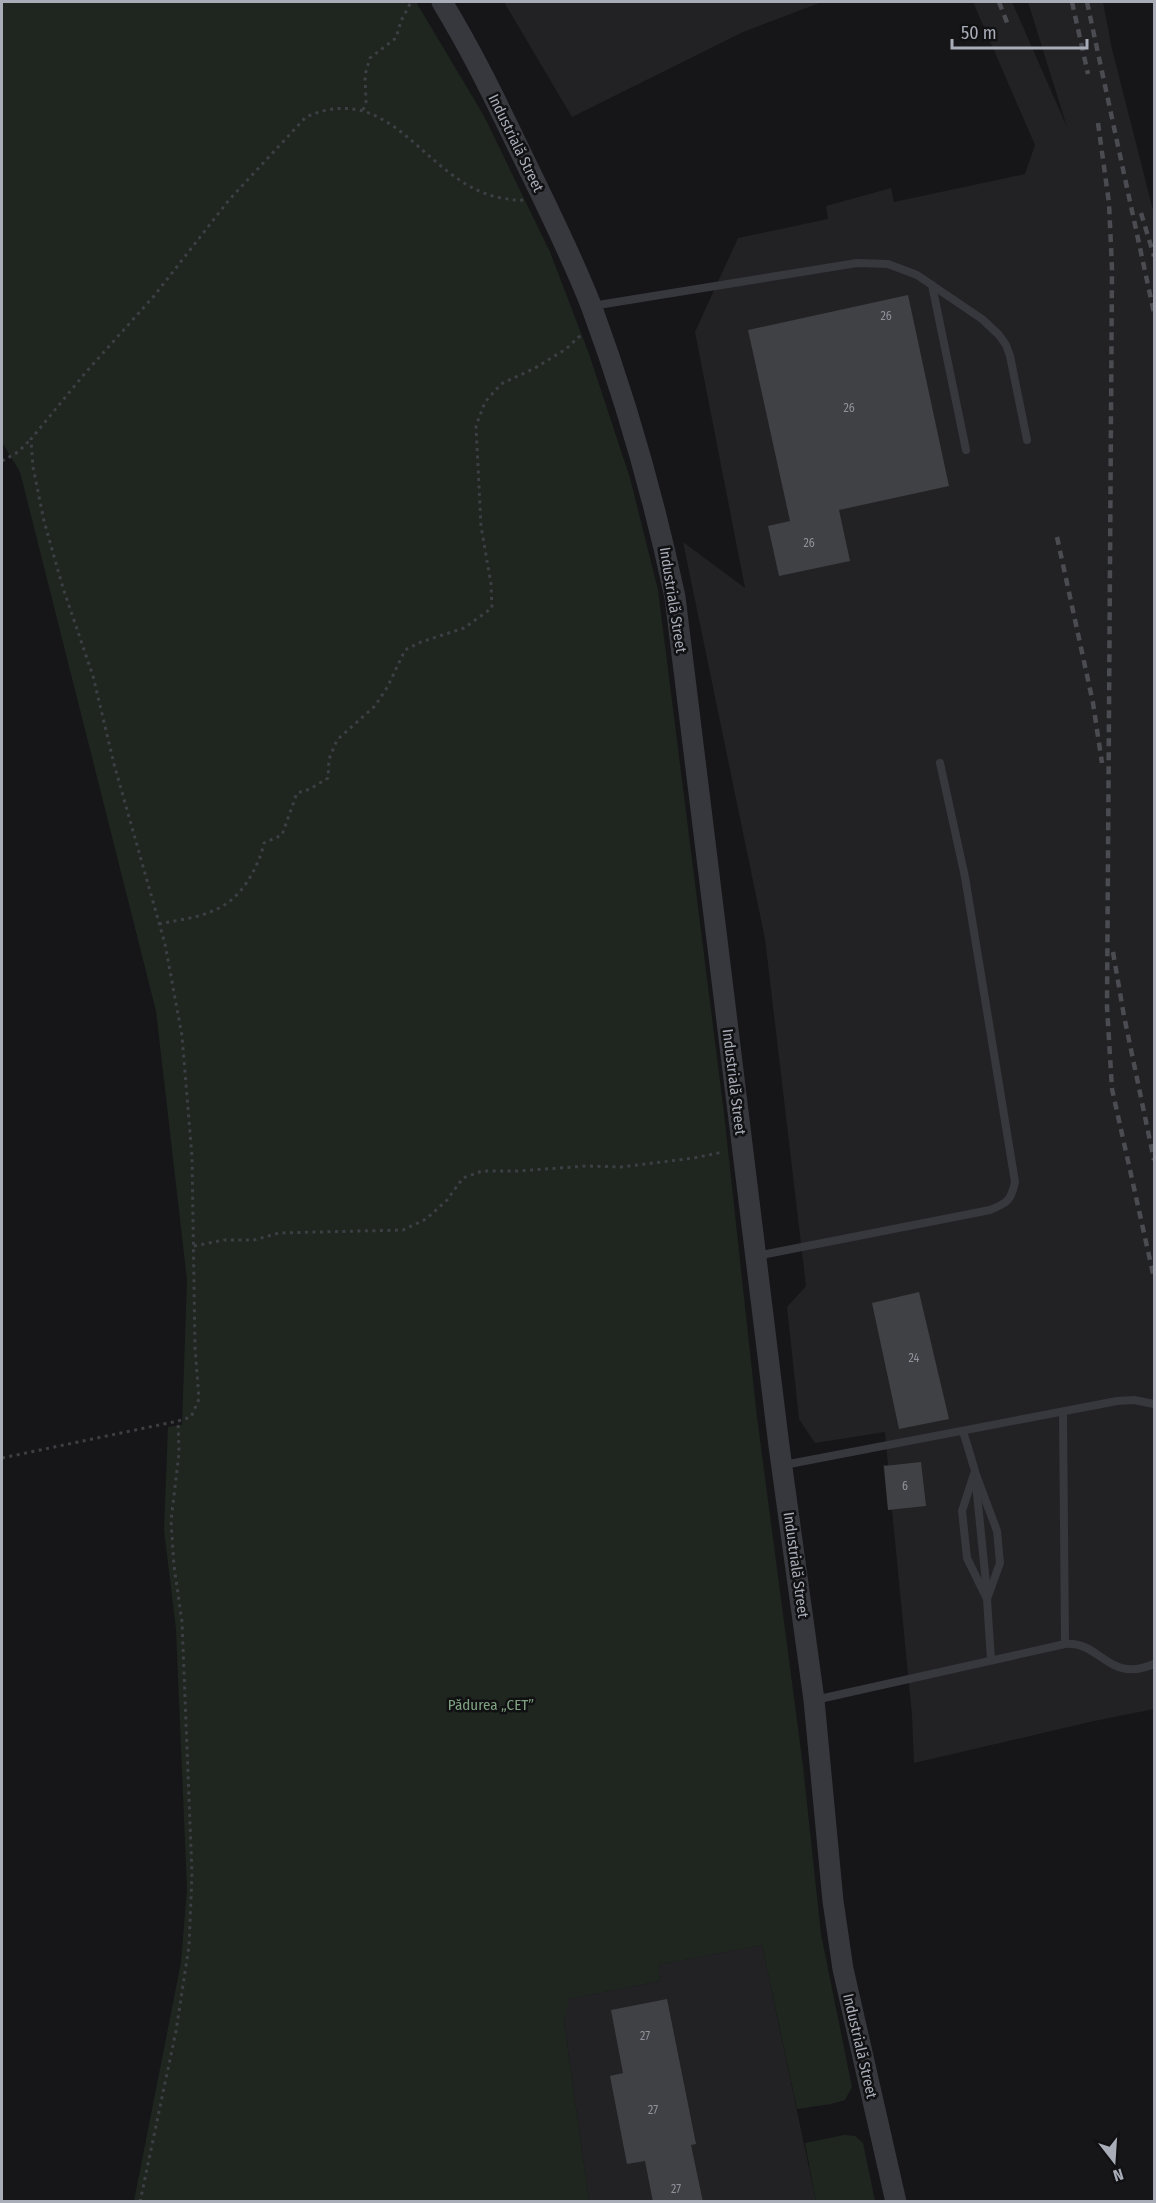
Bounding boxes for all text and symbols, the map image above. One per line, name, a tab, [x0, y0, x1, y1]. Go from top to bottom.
scale bar	[952, 12, 1087, 50]
text: 50 m	[961, 22, 997, 44]
street label: Industrială Street	[484, 91, 548, 195]
house number: 26	[880, 309, 892, 323]
house number: 26	[843, 401, 855, 415]
house number: 26	[803, 536, 815, 550]
street label: Industrială Street	[656, 546, 690, 654]
street label: Industrială Street	[719, 1028, 749, 1136]
house number: 24	[909, 1351, 920, 1365]
house number: 6	[902, 1479, 908, 1493]
street label: Industrială Street	[780, 1511, 812, 1619]
park label: Pădurea „CET”	[448, 1696, 534, 1714]
street label: Industrială Street	[839, 1992, 881, 2100]
house number: 27	[640, 2029, 650, 2043]
house number: 27	[648, 2103, 658, 2117]
north arrow	[1084, 2131, 1144, 2191]
text: N	[1111, 2164, 1126, 2185]
house number: 27	[671, 2182, 681, 2196]

